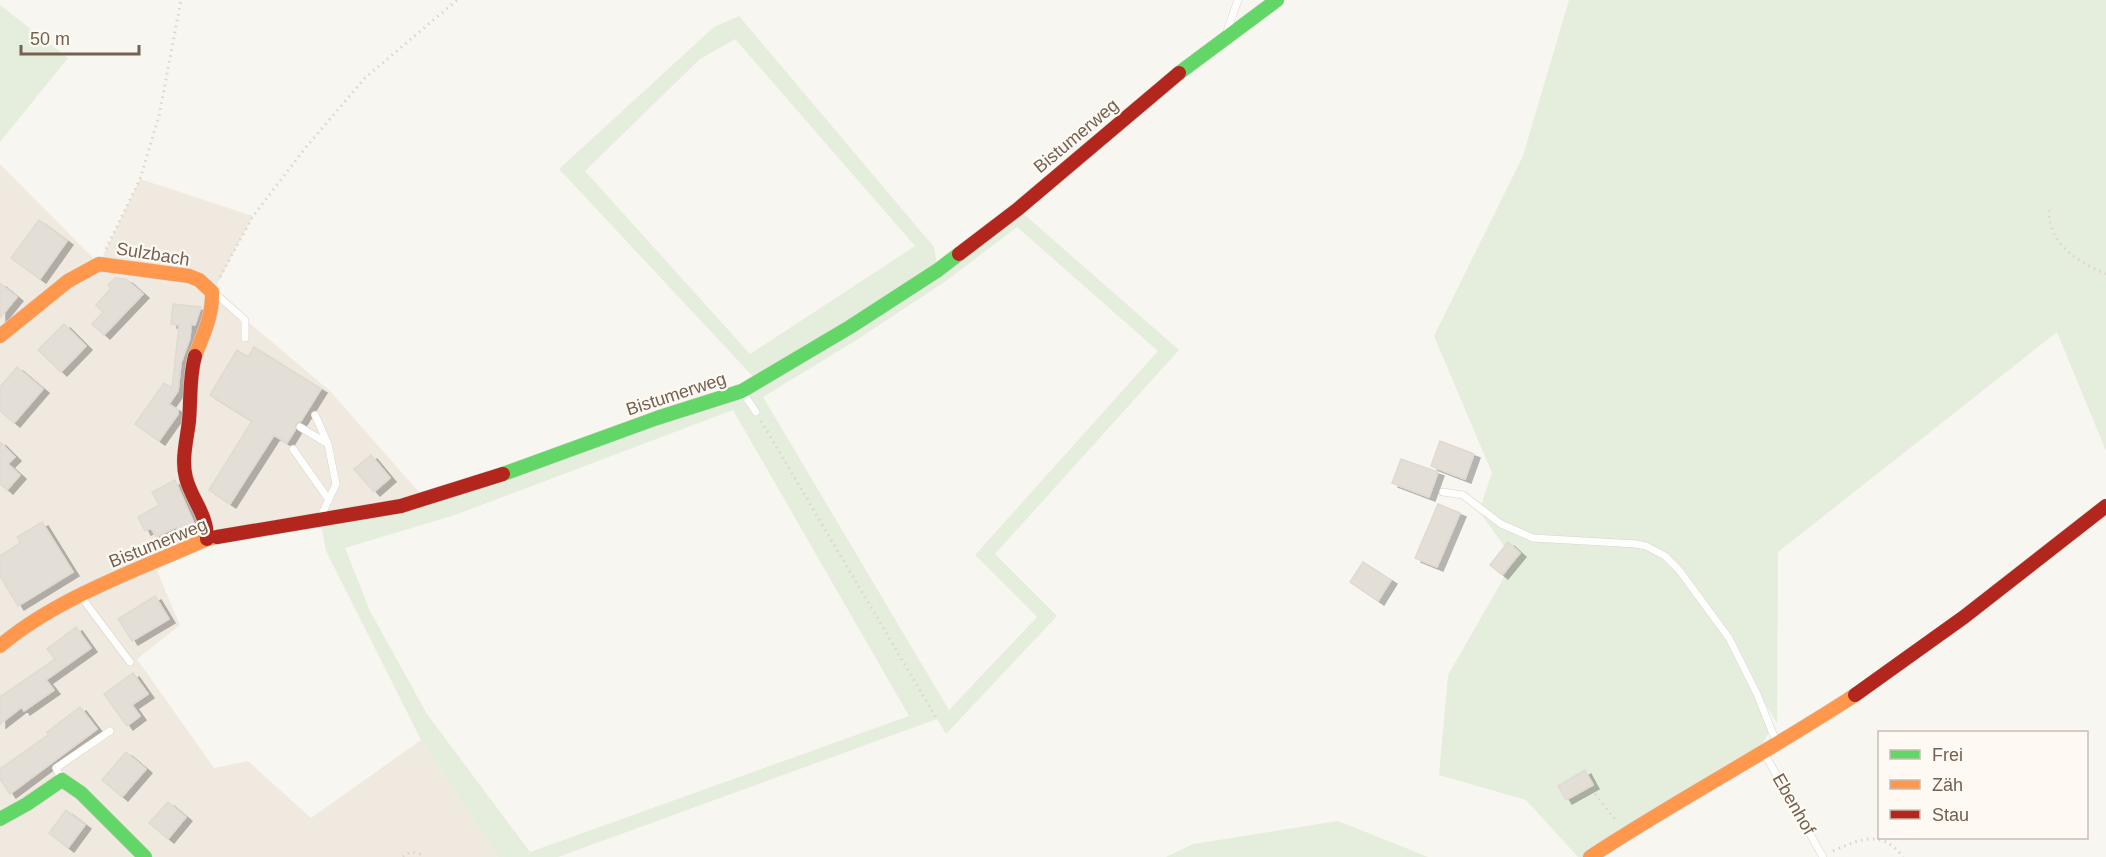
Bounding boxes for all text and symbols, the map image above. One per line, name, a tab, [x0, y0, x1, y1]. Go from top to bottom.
scale bar	[21, 18, 140, 56]
text: 50 m	[30, 29, 70, 49]
street label: Bistumerweg	[1030, 95, 1122, 177]
street label: Sulzbach	[115, 238, 191, 270]
street label: Bistumerweg	[623, 368, 729, 420]
street label: Bistumerweg	[106, 514, 210, 572]
legend	[1878, 731, 2088, 839]
text: Frei	[1932, 745, 1963, 765]
street label: Ebenhof	[1769, 770, 1820, 839]
text: Zäh	[1932, 775, 1963, 795]
text: Stau	[1932, 805, 1969, 825]

